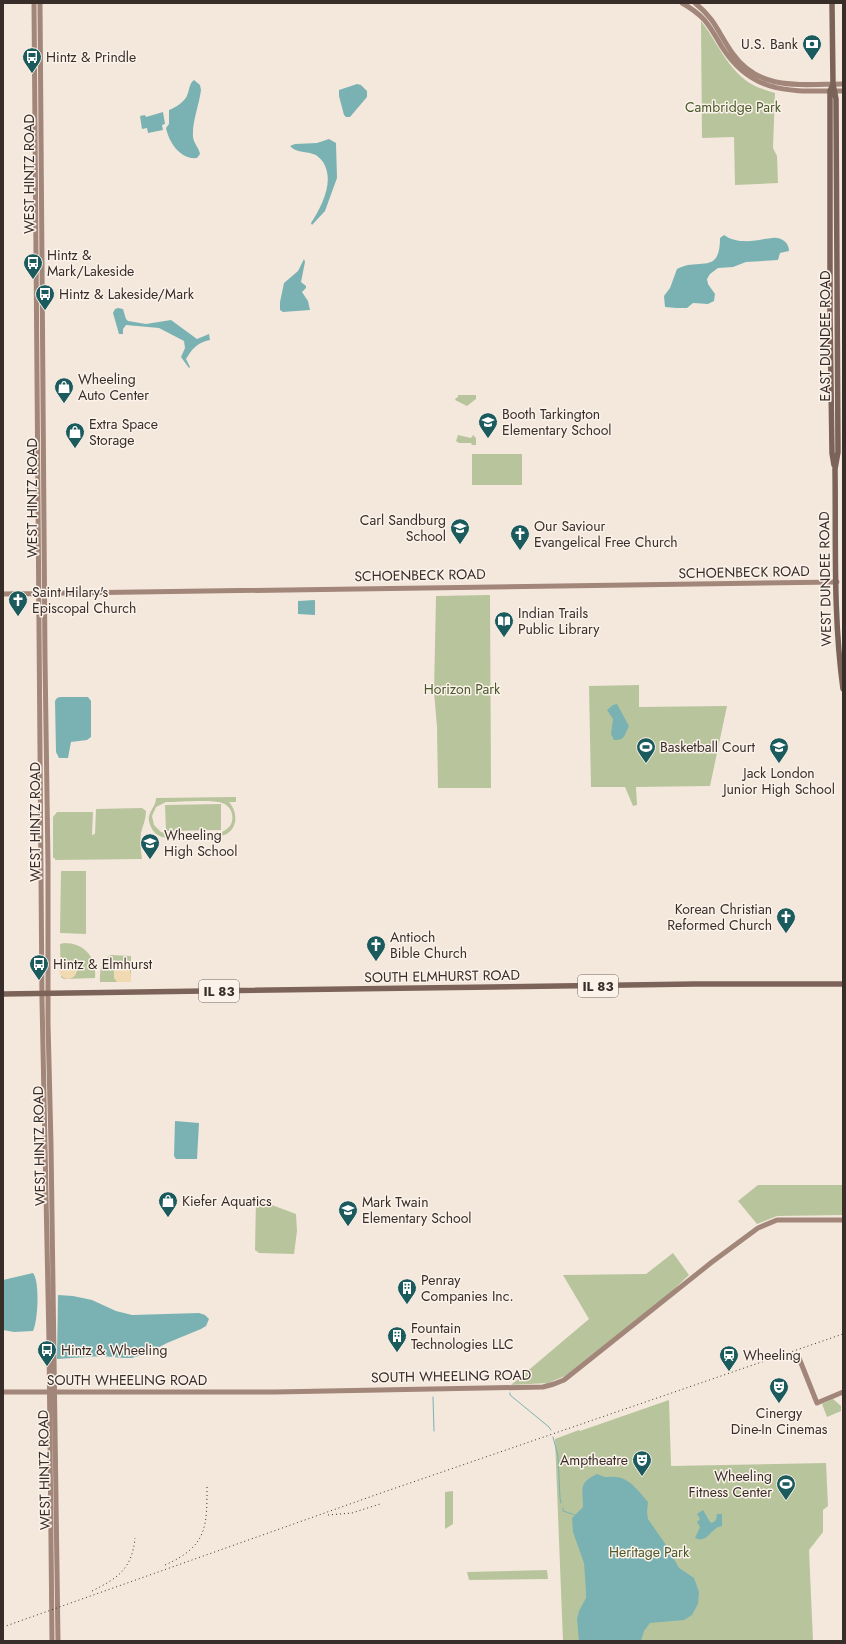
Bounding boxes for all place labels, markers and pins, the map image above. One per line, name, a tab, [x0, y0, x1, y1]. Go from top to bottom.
bank icon: U.S. Bank	[801, 33, 823, 61]
place label: U.S. Bank	[741, 34, 799, 54]
bus stop icon: Hintz & Prindle	[21, 46, 43, 74]
place label: Hintz & Prindle	[46, 47, 136, 67]
place label: Hintz & Mark/Lakeside	[47, 245, 134, 281]
bus stop icon: Hintz & Mark/Lakeside	[22, 252, 44, 280]
bus stop icon: Hintz & Lakeside/Mark	[34, 283, 56, 311]
place label: Hintz & Lakeside/Mark	[59, 284, 195, 304]
place label: Wheeling Auto Center	[78, 369, 149, 405]
shop icon: Wheeling Auto Center	[53, 376, 75, 404]
place label: Booth Tarkington Elementary School	[502, 404, 612, 440]
school or university icon: Booth Tarkington Elementary School	[477, 411, 499, 439]
place label: Extra Space Storage	[89, 414, 158, 450]
shop icon: Extra Space Storage	[64, 421, 86, 449]
place label: Carl Sandburg School	[360, 510, 446, 546]
place label: Our Saviour Evangelical Free Church	[534, 516, 678, 552]
school or university icon: Carl Sandburg School	[449, 517, 471, 545]
church icon: Our Saviour Evangelical Free Church	[509, 523, 531, 551]
place label: Saint Hilary's Episcopal Church	[32, 582, 136, 618]
church icon: Saint Hilary's Episcopal Church	[7, 589, 29, 617]
place label: Indian Trails Public Library	[518, 603, 600, 639]
library icon: Indian Trails Public Library	[493, 610, 515, 638]
sports icon: Basketball Court	[635, 736, 657, 764]
school or university icon: Jack London Junior High School	[768, 736, 790, 764]
place label: Basketball Court	[660, 737, 755, 757]
place label: Jack London Junior High School	[721, 763, 835, 799]
place label: Wheeling High School	[164, 825, 237, 861]
school or university icon: Wheeling High School	[139, 832, 161, 860]
place label: Korean Christian Reformed Church	[667, 899, 772, 935]
church icon: Korean Christian Reformed Church	[775, 906, 797, 934]
place label: Antioch Bible Church	[390, 927, 467, 963]
church icon: Antioch Bible Church	[365, 934, 387, 962]
bus stop icon: Hintz & Elmhurst	[28, 953, 50, 981]
place label: Hintz & Elmhurst	[53, 954, 153, 974]
shop icon: Kiefer Aquatics	[157, 1190, 179, 1218]
place label: Kiefer Aquatics	[182, 1191, 272, 1211]
place label: Mark Twain Elementary School	[362, 1192, 472, 1228]
school or university icon: Mark Twain Elementary School	[337, 1199, 359, 1227]
place label: Penray Companies Inc.	[421, 1270, 514, 1306]
building icon: Penray Companies Inc.	[396, 1277, 418, 1305]
place label: Fountain Technologies LLC	[411, 1318, 514, 1354]
building icon: Fountain Technologies LLC	[386, 1325, 408, 1353]
bus stop icon: Hintz & Wheeling	[36, 1339, 58, 1367]
place label: Hintz & Wheeling	[61, 1340, 167, 1360]
station icon: Wheeling	[718, 1344, 740, 1372]
place label: Wheeling	[743, 1345, 801, 1365]
theatre icon: Cinergy Dine-In Cinemas	[768, 1376, 790, 1404]
place label: Cinergy Dine-In Cinemas	[731, 1403, 828, 1439]
theatre icon: Amptheatre	[631, 1449, 653, 1477]
place label: Amptheatre	[560, 1450, 628, 1470]
place label: Wheeling Fitness Center	[688, 1466, 772, 1502]
sports icon: Wheeling Fitness Center	[775, 1473, 797, 1501]

